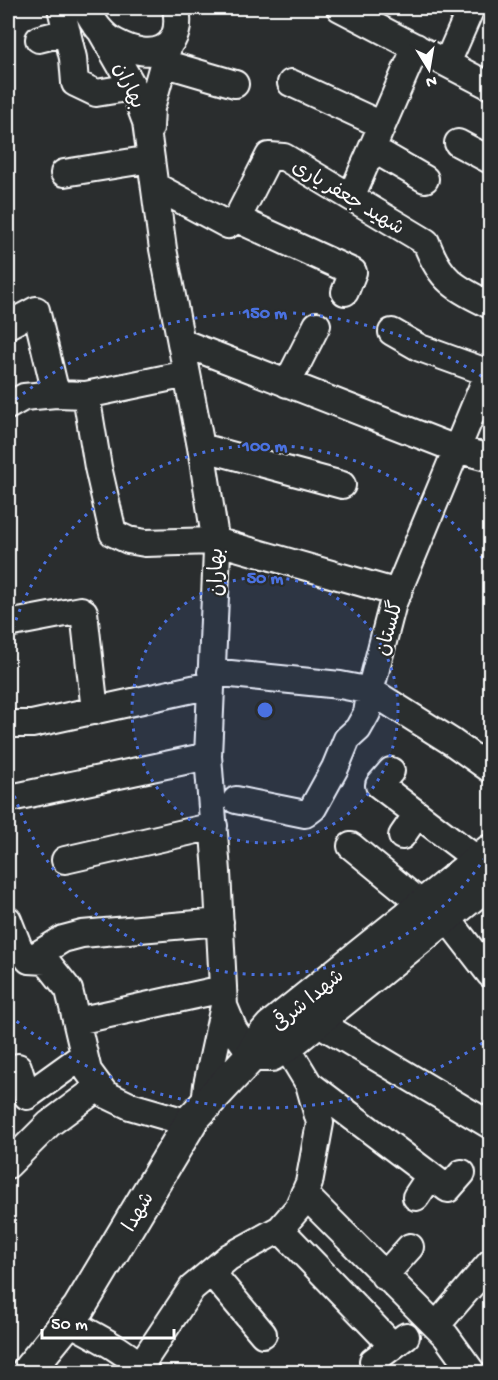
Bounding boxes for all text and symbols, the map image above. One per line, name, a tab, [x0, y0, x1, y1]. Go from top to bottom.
north arrow	[399, 39, 459, 99]
street label: بهاران	[106, 59, 148, 113]
text: N	[424, 70, 438, 91]
street label: شهید جعفر یاری	[287, 156, 408, 242]
text: 150 m	[242, 304, 287, 325]
text: 100 m	[242, 437, 288, 458]
street label: بهاران	[206, 548, 230, 596]
text: 50 m	[247, 569, 284, 590]
street label: گلستان	[370, 598, 410, 659]
centre of rings	[255, 700, 275, 720]
street label: شهدا شرقی	[265, 962, 350, 1038]
street label: شهدا	[118, 1188, 161, 1237]
scale bar	[42, 1302, 174, 1340]
text: 50 m	[51, 1315, 88, 1336]

